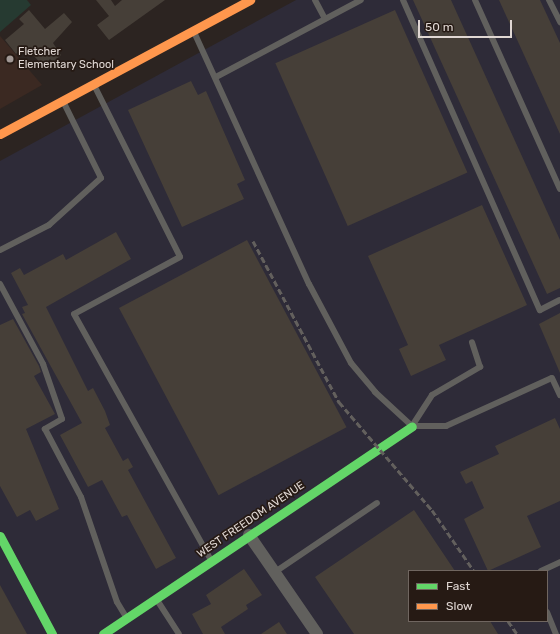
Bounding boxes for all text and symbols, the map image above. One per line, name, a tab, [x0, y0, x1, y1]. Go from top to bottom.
scale bar	[420, 12, 514, 38]
text: 50 m	[425, 20, 453, 34]
place label: Fletcher Elementary School	[18, 46, 114, 72]
marker: Fletcher Elementary School	[5, 54, 15, 64]
street label: WEST FREEDOM AVENUE	[194, 479, 308, 561]
legend	[408, 570, 548, 622]
text: Fast	[446, 579, 470, 593]
text: Slow	[446, 599, 473, 613]

